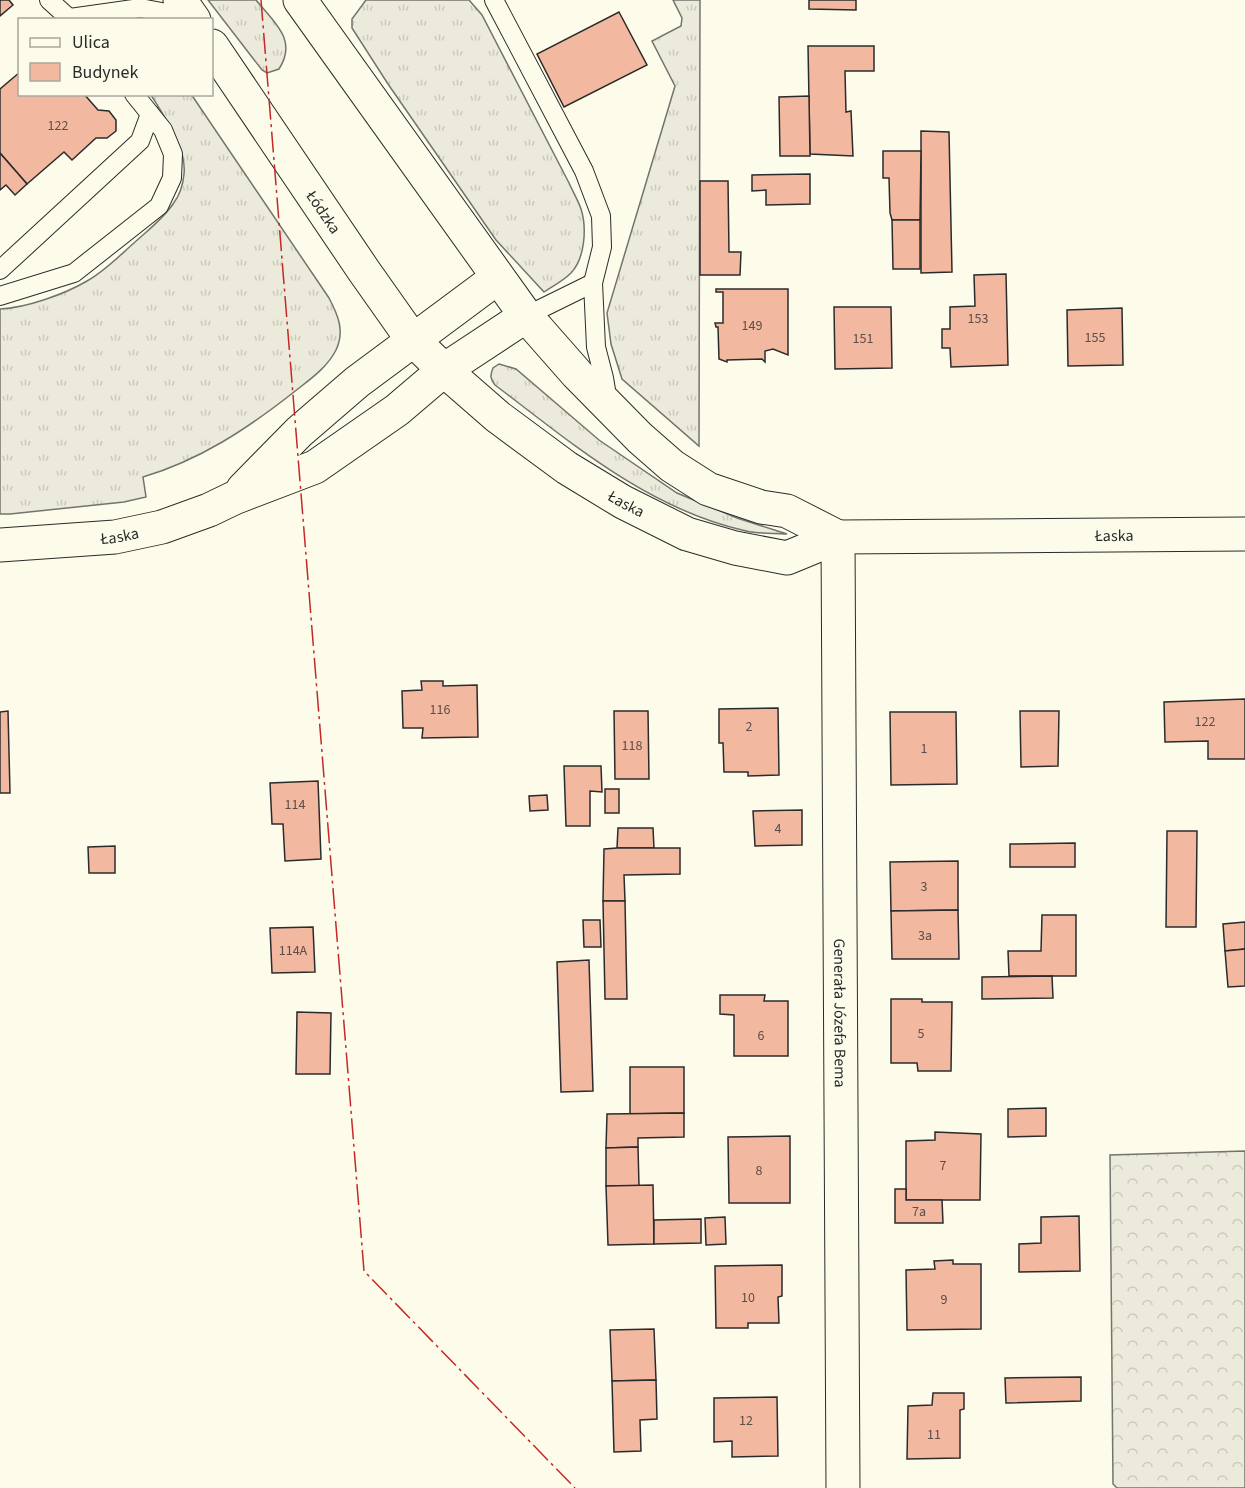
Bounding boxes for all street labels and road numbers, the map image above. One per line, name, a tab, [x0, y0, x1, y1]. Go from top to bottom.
street label: Łódzka	[300, 185, 346, 238]
street label: Łaska	[603, 485, 648, 523]
street label: Łaska	[99, 522, 141, 550]
street label: Łaska	[1094, 525, 1134, 547]
street label: Generała Józefa Bema	[828, 938, 851, 1088]

